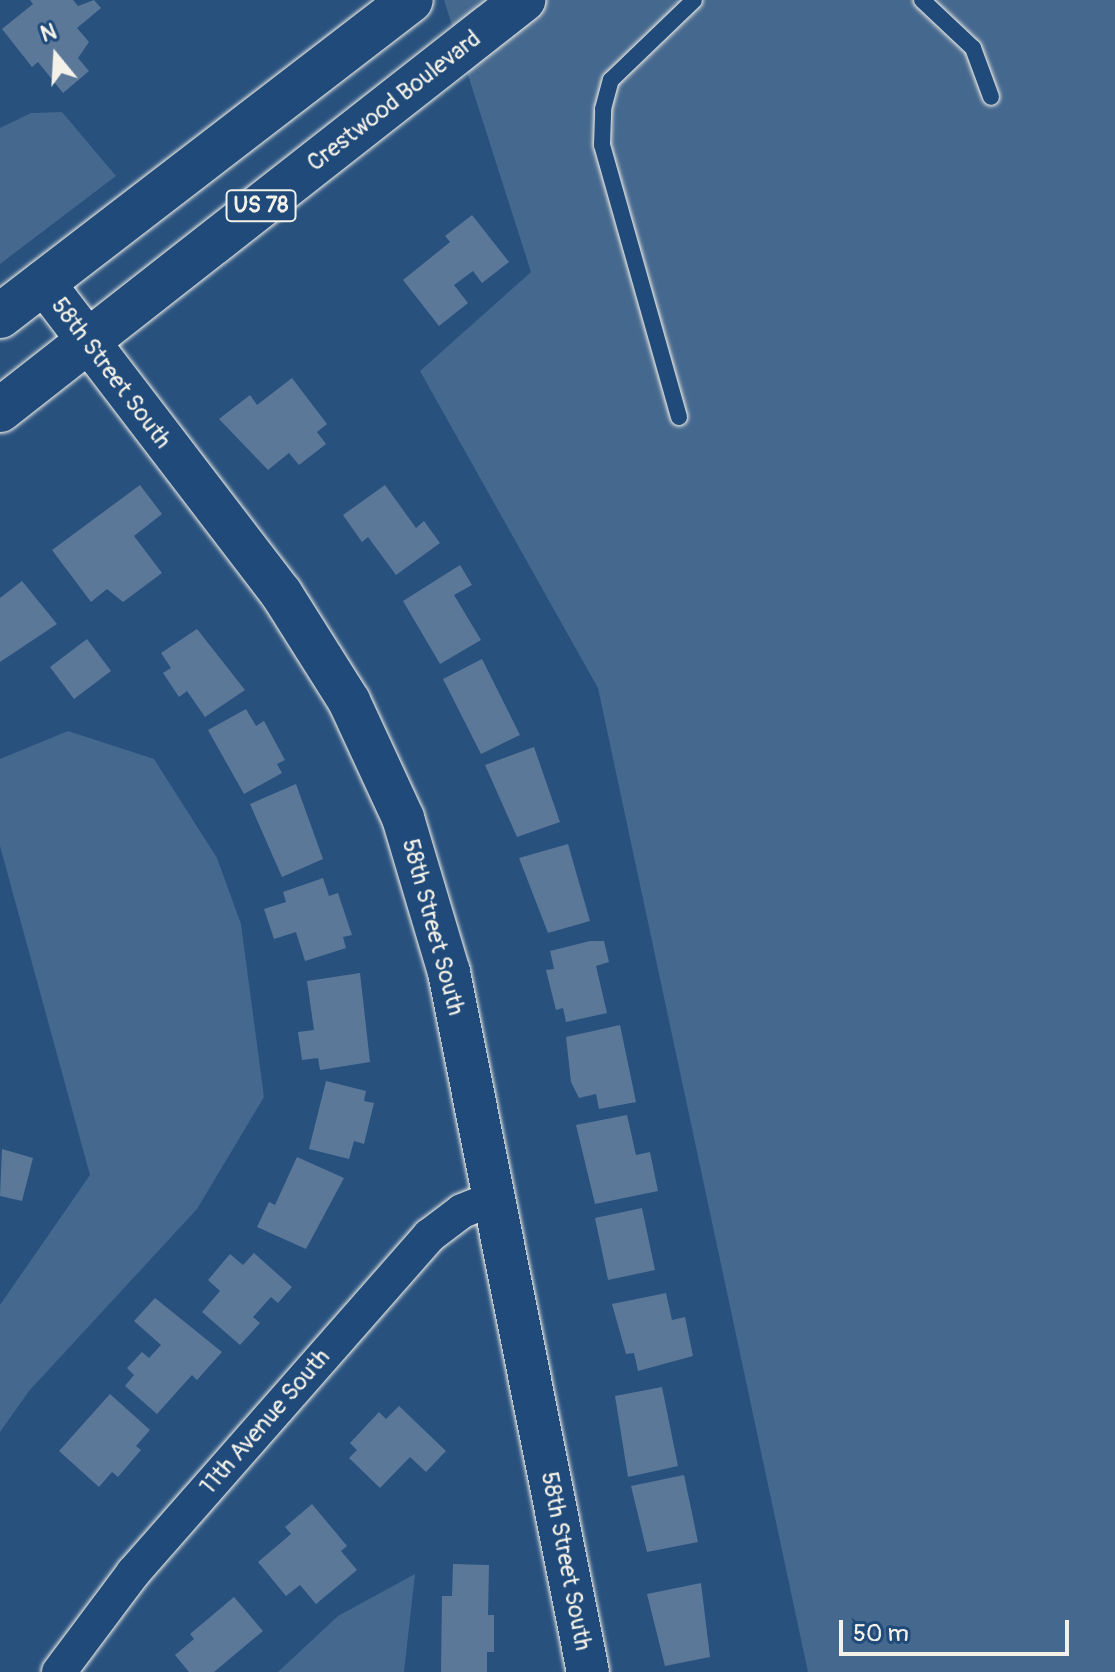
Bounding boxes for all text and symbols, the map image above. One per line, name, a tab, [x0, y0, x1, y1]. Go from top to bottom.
north arrow	[16, 16, 96, 96]
text: N	[37, 18, 60, 49]
street label: Crestwood Boulevard	[302, 24, 486, 178]
road number: US 78	[225, 188, 297, 224]
street label: 58th Street South	[45, 292, 177, 454]
street label: 58th Street South	[396, 836, 470, 1018]
street label: 11th Avenue South	[194, 1343, 336, 1501]
street label: 58th Street South	[535, 1469, 597, 1653]
scale bar	[843, 1604, 1073, 1654]
text: 50 m	[853, 1619, 909, 1648]

